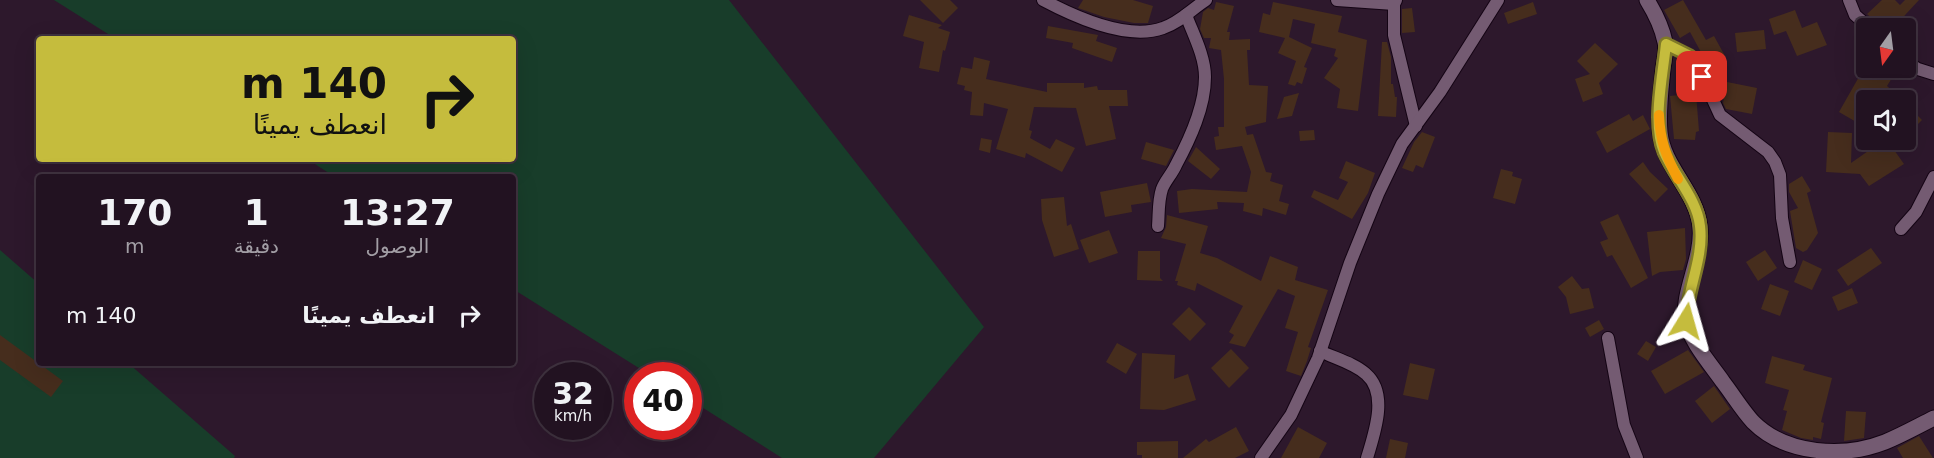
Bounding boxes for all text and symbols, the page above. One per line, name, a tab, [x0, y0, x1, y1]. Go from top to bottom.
north arrow	[1856, 18, 1916, 78]
map controls	[1856, 18, 1916, 150]
pin	[1676, 51, 1727, 102]
text: 140 m	[241, 59, 387, 108]
icon: right	[408, 60, 486, 138]
icon: arrive	[1685, 60, 1718, 93]
button: sound	[1856, 90, 1916, 150]
text: انعطف يمينًا	[253, 109, 387, 140]
text: 170	[97, 192, 172, 233]
text: 1	[244, 192, 269, 233]
text: 13:27	[340, 192, 455, 233]
text: m	[125, 234, 145, 258]
text: دقيقة	[234, 234, 279, 258]
text: الوصول	[366, 234, 429, 258]
position arrow	[1654, 289, 1718, 353]
icon: right	[453, 299, 486, 332]
text: 140 m	[66, 303, 136, 328]
text: انعطف يمينًا	[302, 303, 435, 328]
speed limit sign: 40	[624, 362, 702, 440]
text: 32	[552, 376, 594, 411]
text: km/h	[554, 407, 592, 425]

